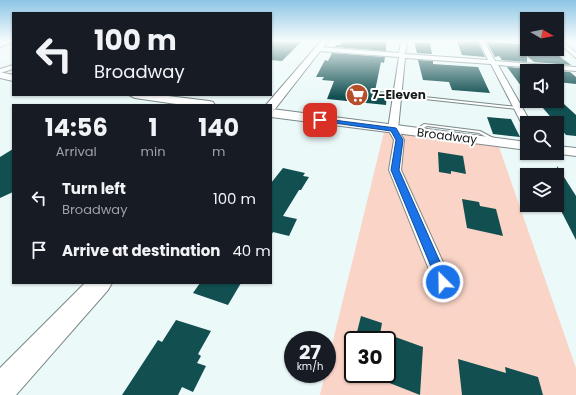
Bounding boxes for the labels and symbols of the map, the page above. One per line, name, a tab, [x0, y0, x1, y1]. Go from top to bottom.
north arrow	[520, 12, 564, 56]
supermarket icon: 7-Eleven	[344, 82, 370, 108]
place label: 7-Eleven	[372, 86, 426, 103]
pin	[303, 103, 337, 137]
street label: Broadway	[416, 123, 478, 148]
position arrow	[422, 261, 464, 303]
speed limit sign: 30	[344, 331, 396, 383]

